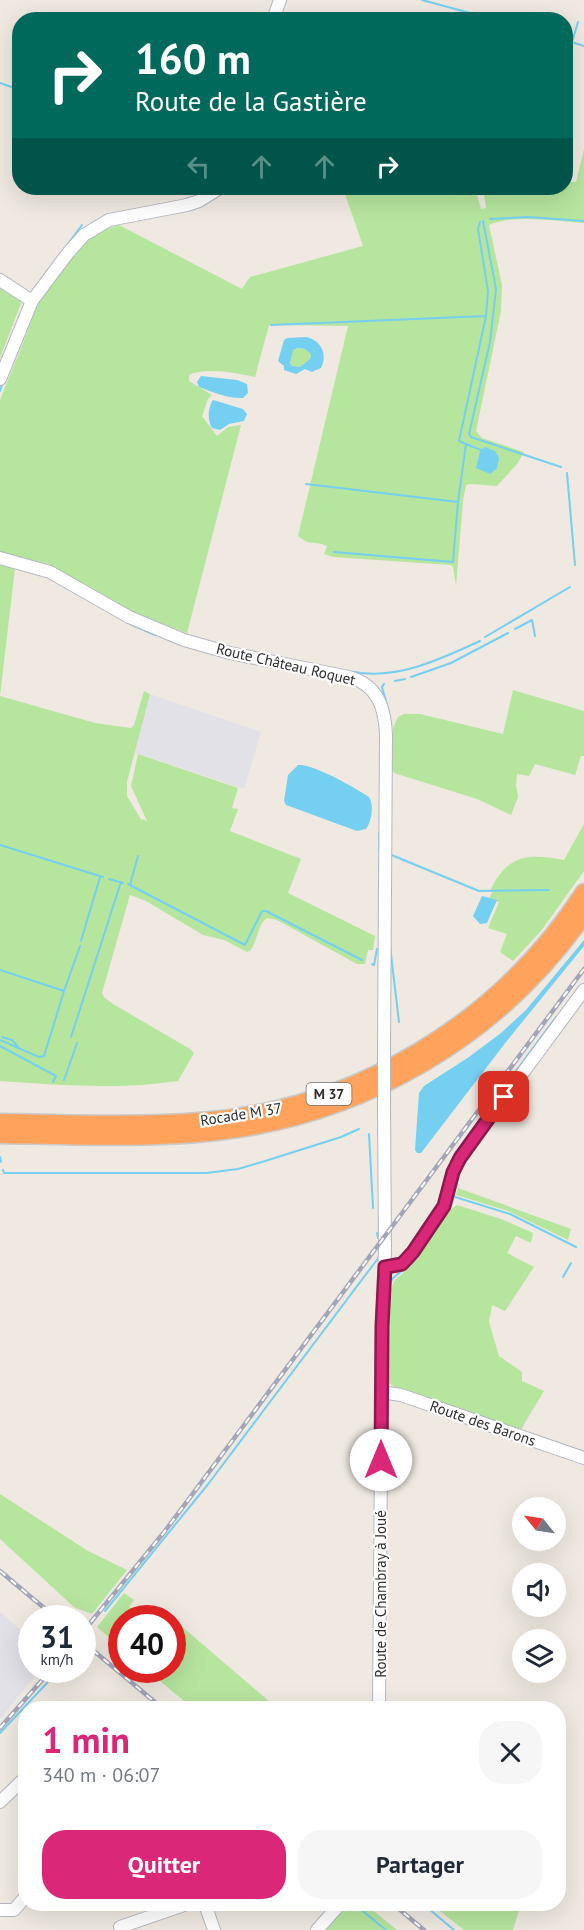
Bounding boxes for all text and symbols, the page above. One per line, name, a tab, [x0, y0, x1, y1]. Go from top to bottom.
text: 160 m	[135, 31, 251, 86]
icon: right	[36, 36, 114, 114]
text: Route de la Gastière	[135, 84, 367, 118]
icon: left	[182, 150, 215, 183]
icon: ahead	[245, 150, 278, 183]
icon: ahead	[308, 150, 341, 183]
icon: right	[371, 150, 404, 183]
street label: Route Château Roquet	[215, 639, 357, 689]
pin	[478, 1071, 529, 1122]
icon: arrive	[487, 1080, 520, 1113]
road number: M 37	[306, 1083, 352, 1105]
street label: Rocade M 37	[199, 1098, 283, 1130]
street label: Route des Barons	[428, 1396, 538, 1450]
position arrow	[349, 1428, 413, 1492]
north arrow	[512, 1497, 566, 1551]
map controls	[512, 1497, 566, 1683]
street label: Route de Chambray à Joué	[371, 1510, 390, 1678]
button: sound	[512, 1563, 566, 1617]
speed limit sign: 40	[108, 1605, 186, 1683]
text: 31	[40, 1617, 74, 1656]
button: layers	[512, 1629, 566, 1683]
text: km/h	[41, 1650, 73, 1669]
text: 1 min	[42, 1716, 130, 1763]
button: close	[479, 1721, 542, 1784]
text: 340 m · 06:07	[42, 1762, 160, 1788]
button: Quitter	[42, 1830, 286, 1899]
button: Partager	[298, 1830, 542, 1899]

